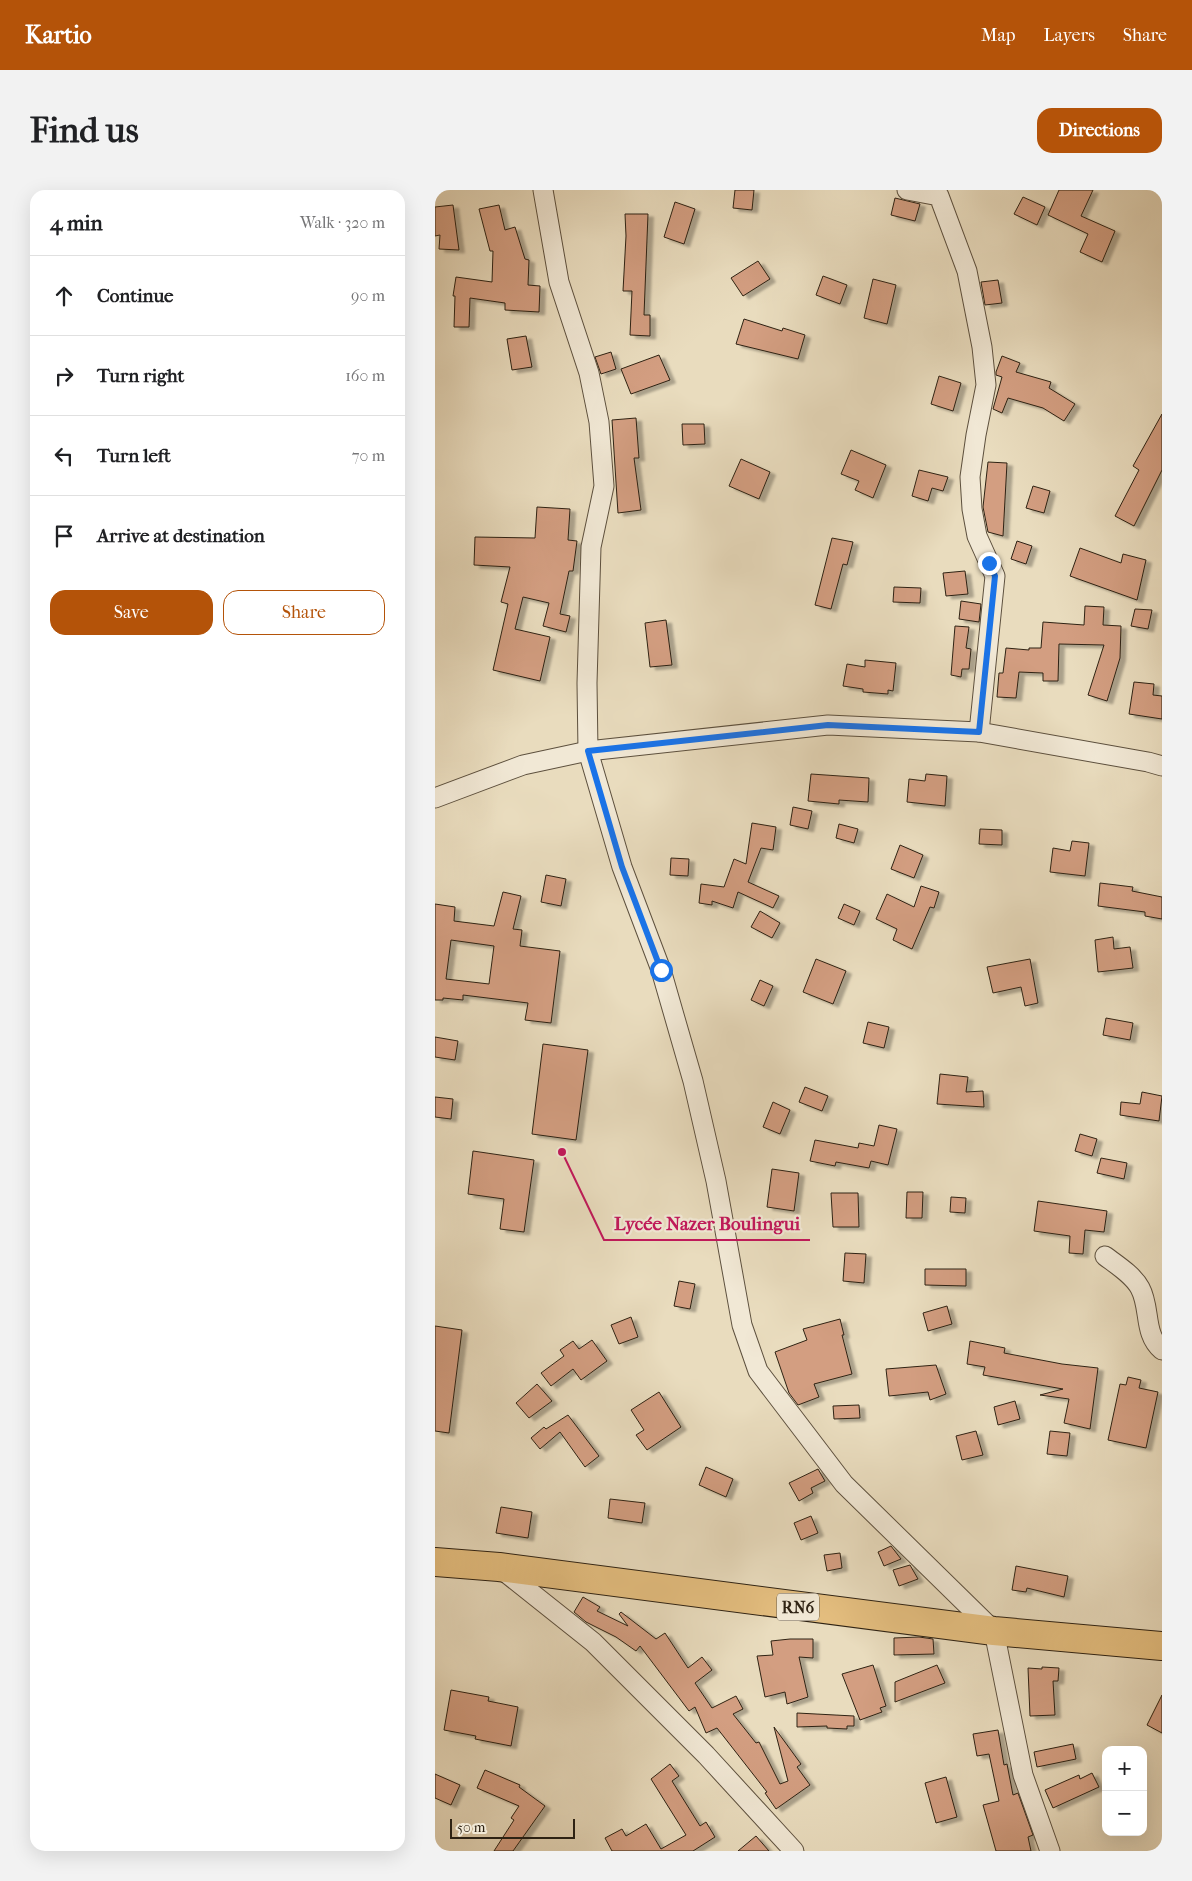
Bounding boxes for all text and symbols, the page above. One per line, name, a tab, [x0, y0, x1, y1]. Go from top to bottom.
text: Kartio	[25, 21, 92, 49]
text: Map	[981, 25, 1015, 46]
text: Layers	[1043, 25, 1095, 46]
text: Share	[1123, 25, 1167, 46]
button: Directions	[1037, 108, 1162, 153]
text: Find us	[30, 110, 139, 151]
text: 4 min	[50, 211, 103, 235]
text: Walk · 320 m	[300, 213, 385, 232]
icon: ahead	[50, 282, 78, 310]
text: Continue	[97, 285, 173, 307]
text: 90 m	[351, 286, 385, 305]
icon: right	[50, 362, 78, 390]
text: Turn right	[97, 365, 184, 387]
text: 160 m	[345, 366, 385, 385]
icon: left	[50, 442, 78, 470]
text: Turn left	[97, 445, 171, 467]
text: 70 m	[352, 446, 385, 465]
icon: arrive	[50, 522, 78, 550]
text: Arrive at destination	[97, 525, 265, 547]
route end	[978, 552, 1001, 575]
button: Save	[50, 590, 213, 635]
button: Share	[223, 590, 385, 635]
route start	[650, 959, 673, 982]
callout: Lycée Nazer Boulingui	[604, 1206, 810, 1240]
text: Lycée Nazer Boulingui	[614, 1213, 800, 1235]
road number: RN6	[777, 1594, 819, 1620]
map controls	[1102, 1746, 1147, 1836]
button: +	[1102, 1746, 1147, 1791]
button: −	[1102, 1791, 1147, 1836]
scale bar	[450, 1816, 575, 1839]
text: 50 m	[457, 1819, 485, 1836]

